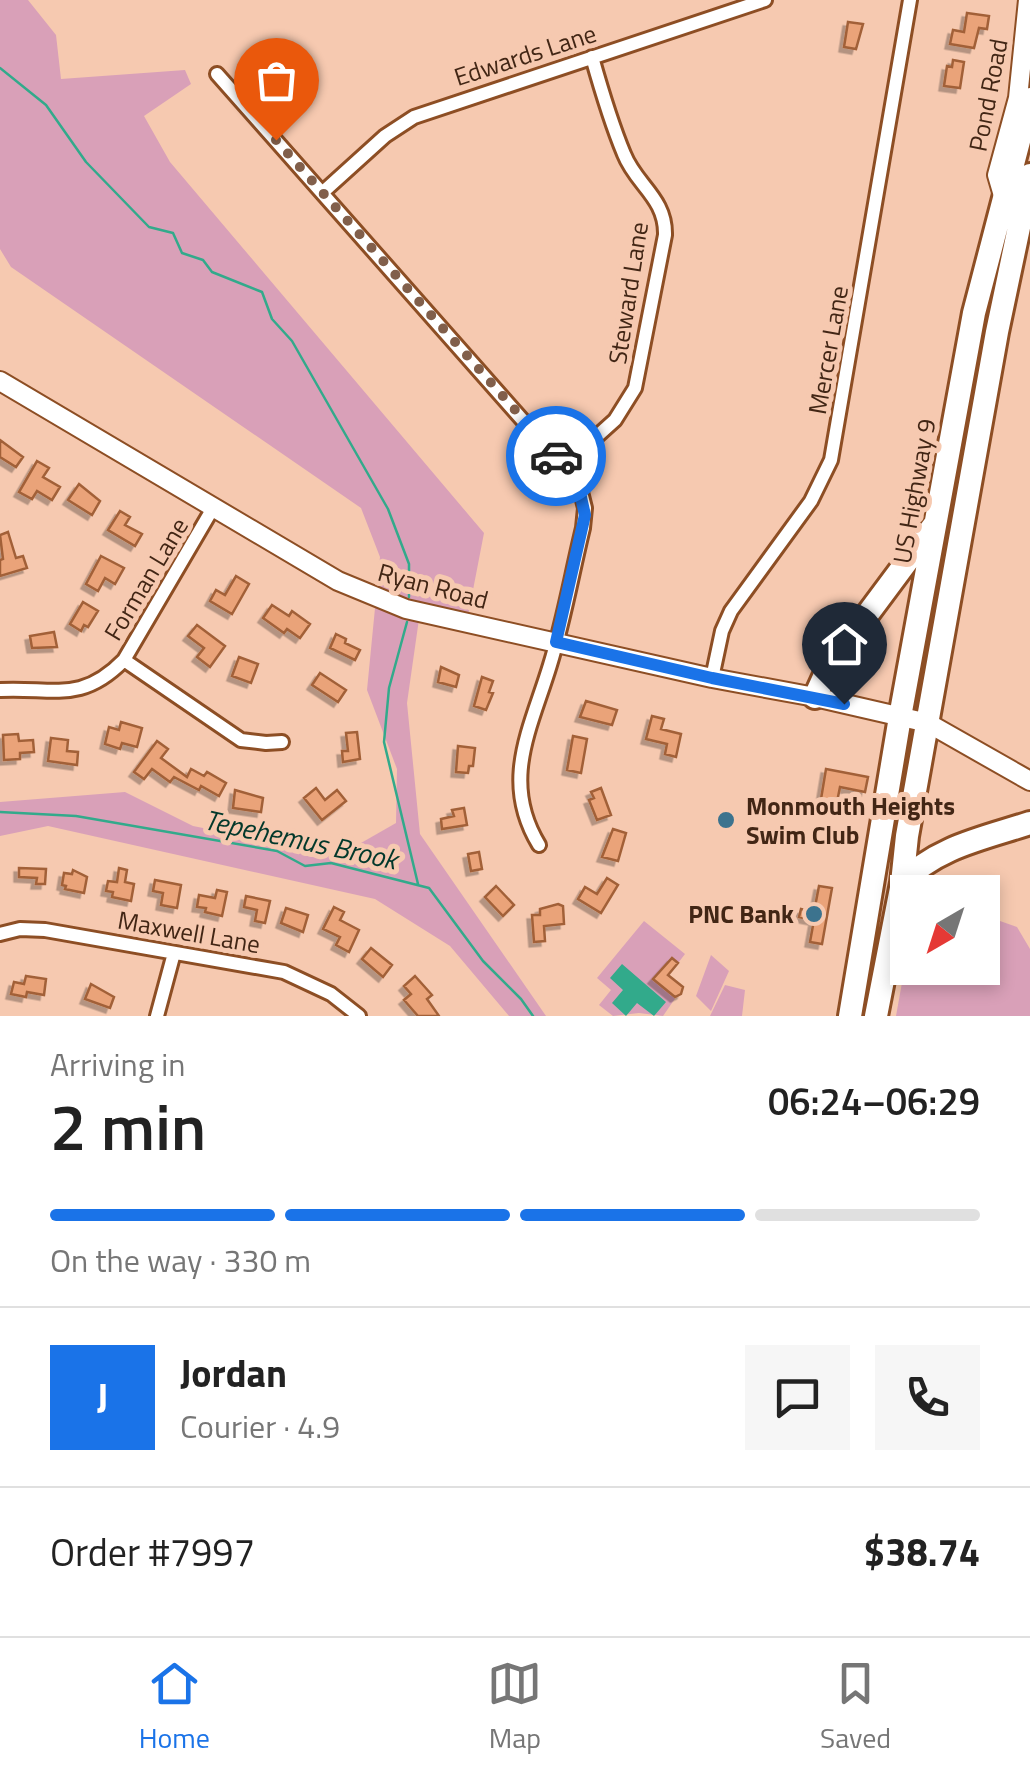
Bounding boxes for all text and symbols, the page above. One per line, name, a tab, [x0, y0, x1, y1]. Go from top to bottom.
street label: Edwards Lane	[449, 14, 601, 96]
street label: Pond Road	[958, 35, 1018, 155]
pin	[234, 38, 319, 141]
icon: bag	[249, 53, 304, 108]
street label: Steward Lane	[598, 219, 658, 367]
street label: Mercer Lane	[798, 283, 858, 417]
courier	[506, 406, 606, 506]
street label: US Highway 9	[883, 416, 945, 566]
icon: car	[529, 429, 584, 484]
street label: Forman Lane	[94, 510, 198, 648]
street label: Ryan Road	[374, 553, 492, 619]
pin	[802, 602, 887, 705]
icon: home	[817, 617, 872, 672]
place label: Monmouth Heights Swim Club	[746, 787, 955, 854]
water label: Tepehemus Brook	[201, 798, 405, 881]
marker: Monmouth Heights Swim Club	[715, 809, 737, 831]
north arrow	[890, 875, 1000, 985]
map controls	[890, 875, 1000, 985]
place label: PNC Bank	[688, 895, 794, 933]
street label: Maxwell Lane	[115, 901, 263, 963]
marker: PNC Bank	[803, 903, 825, 925]
text: Arriving in	[50, 1040, 186, 1088]
text: 06:24–06:29	[768, 1072, 980, 1130]
text: 2 min	[50, 1076, 206, 1175]
text: On the way · 330 m	[50, 1236, 311, 1284]
text: Jordan	[180, 1344, 287, 1402]
button: chat	[745, 1345, 850, 1450]
button: phone	[875, 1345, 980, 1450]
text: J	[97, 1368, 108, 1426]
text: Courier · 4.9	[180, 1402, 340, 1450]
text: Order #7997	[50, 1523, 255, 1581]
text: $38.74	[864, 1523, 980, 1581]
tab: Home	[139, 1656, 210, 1759]
tab: Map	[487, 1656, 542, 1759]
tab: Saved	[820, 1656, 891, 1759]

